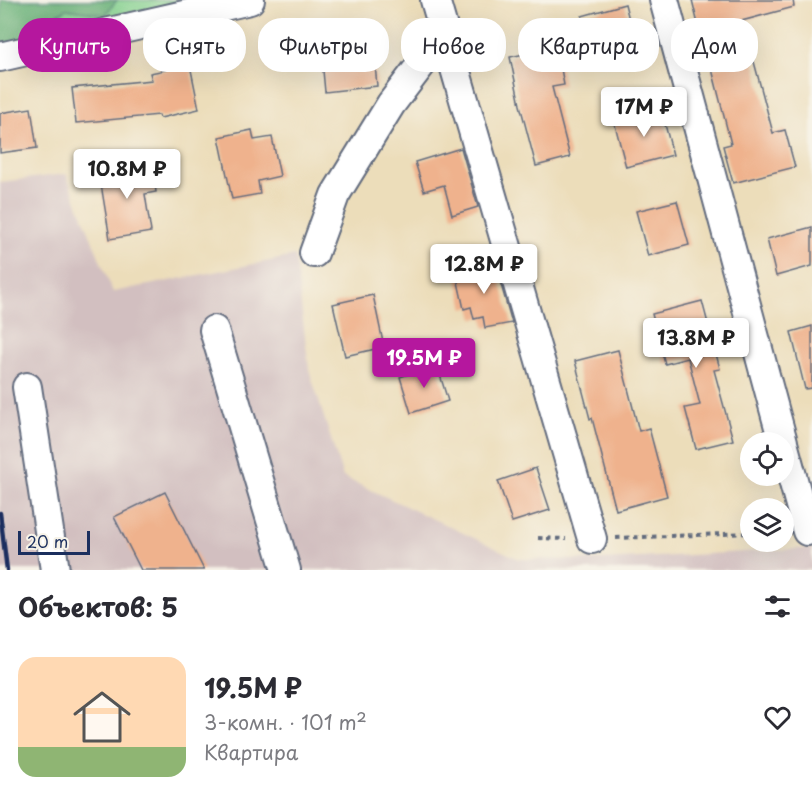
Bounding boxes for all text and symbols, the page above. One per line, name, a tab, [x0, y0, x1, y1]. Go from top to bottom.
chip: Купить	[18, 18, 131, 72]
chip: Снять	[143, 18, 246, 72]
chip: Фильтры	[258, 18, 389, 72]
chip: Новое	[401, 18, 506, 72]
chip: Квартира	[518, 18, 659, 72]
chip: Дом	[671, 18, 758, 72]
pin: 17M ₽	[602, 87, 686, 138]
text: 17M ₽	[615, 91, 673, 121]
pin: 10.8M ₽	[72, 149, 182, 200]
text: 10.8M ₽	[87, 153, 167, 183]
pin: 12.8M ₽	[429, 244, 539, 295]
text: 12.8M ₽	[444, 248, 524, 278]
pin: 13.8M ₽	[641, 318, 751, 369]
text: 13.8M ₽	[657, 322, 735, 352]
pin: 19.5M ₽	[369, 338, 479, 389]
text: 19.5M ₽	[386, 342, 462, 372]
map controls	[740, 432, 794, 552]
button: locate	[740, 432, 794, 486]
button: layers	[740, 498, 794, 552]
scale bar	[18, 528, 90, 556]
text: 20 m	[27, 529, 68, 553]
text: Объектов: 5	[18, 587, 178, 626]
icon: filters	[761, 590, 794, 623]
text: 19.5M ₽	[204, 668, 302, 707]
icon: home	[66, 681, 138, 753]
icon: heart	[761, 701, 794, 734]
text: 3-комн. · 101 m²	[204, 707, 367, 737]
text: Квартира	[204, 737, 298, 767]

